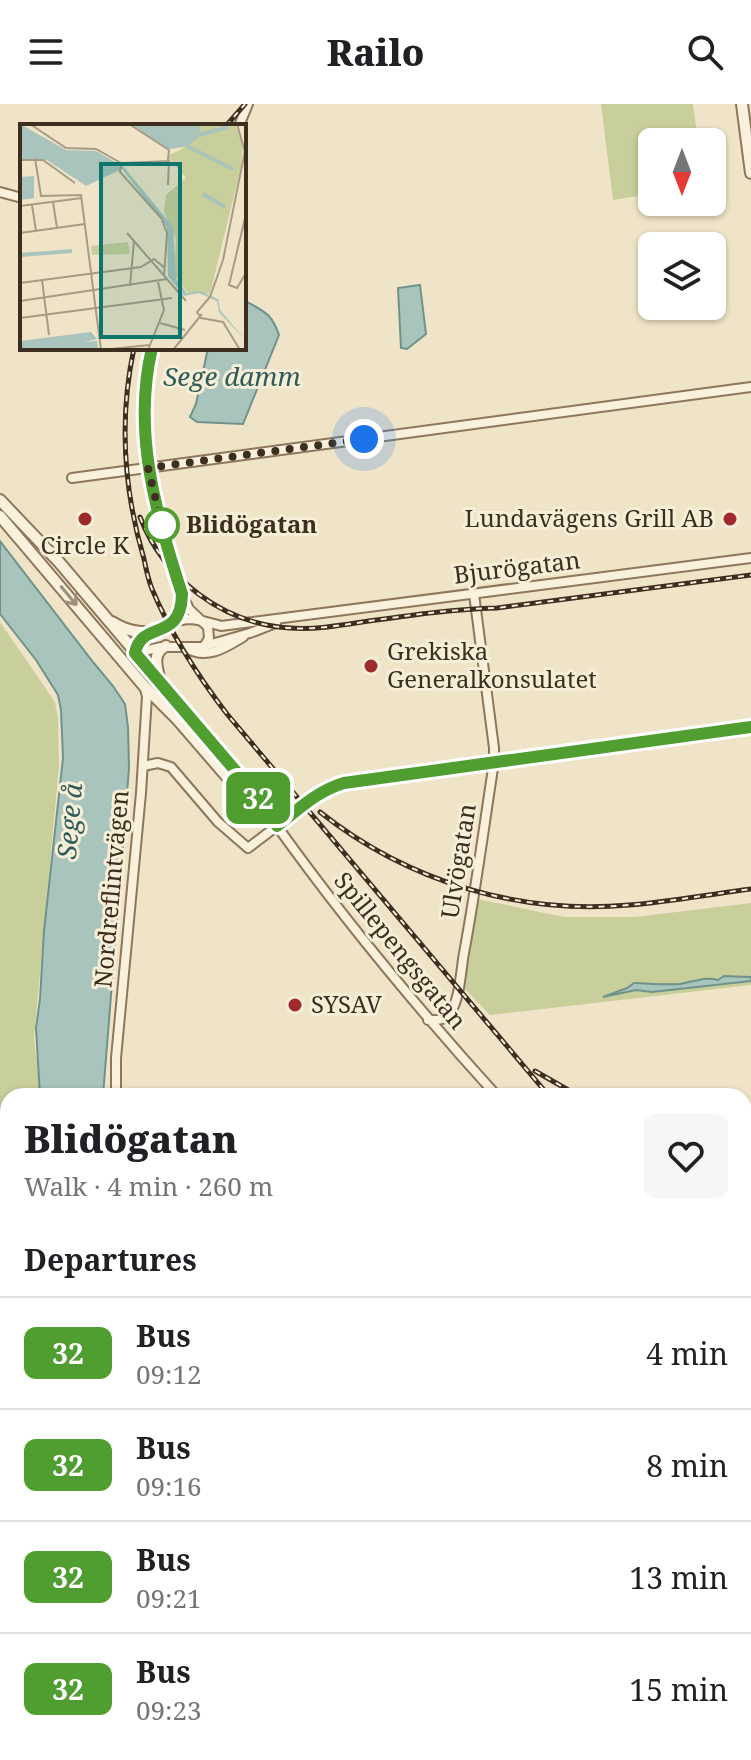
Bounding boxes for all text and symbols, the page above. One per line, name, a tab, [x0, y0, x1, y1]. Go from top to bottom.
text: Railo	[327, 28, 424, 77]
icon: menu	[24, 30, 68, 74]
icon: search	[683, 30, 727, 74]
inset map	[20, 124, 246, 350]
north arrow	[638, 128, 726, 216]
map controls	[638, 128, 726, 320]
button: layers	[638, 232, 726, 320]
water label: Sege damm	[163, 358, 301, 394]
your location	[344, 419, 384, 459]
place label: Lundavägens Grill AB	[465, 501, 714, 534]
place label: Blidögatan	[186, 507, 317, 540]
marker: Blidögatan	[145, 508, 179, 542]
marker: Circle K	[76, 510, 94, 528]
marker: Lundavägens Grill AB	[721, 510, 739, 528]
place label: Circle K	[41, 528, 131, 561]
street label: Bjurögatan	[452, 542, 582, 591]
one-way arrow	[60, 585, 78, 606]
place label: Grekiska Generalkonsulatet	[387, 634, 597, 695]
marker: Grekiska Generalkonsulatet	[362, 657, 380, 675]
line badge: 32	[222, 772, 294, 824]
text: 32	[242, 779, 274, 817]
water label: Sege å	[48, 781, 90, 860]
street label: Nordreflintvägen	[85, 789, 136, 989]
street label: Ulvögatan	[432, 801, 483, 921]
street label: Spillepengsgatan	[327, 864, 475, 1036]
place label: SYSAV	[311, 987, 383, 1020]
marker: SYSAV	[286, 996, 304, 1014]
text: Blidögatan	[24, 1112, 238, 1164]
button: heart	[644, 1114, 728, 1198]
text: Walk · 4 min · 260 m	[24, 1168, 273, 1204]
text: Departures	[24, 1239, 197, 1280]
text: Bus	[136, 1315, 191, 1356]
text: 4 min	[646, 1333, 728, 1374]
text: 32	[52, 1334, 84, 1372]
text: 09:12	[136, 1356, 202, 1392]
text: Bus	[136, 1427, 191, 1468]
text: 8 min	[646, 1445, 728, 1486]
text: 32	[52, 1446, 84, 1484]
text: 09:16	[136, 1468, 202, 1504]
text: Bus	[136, 1539, 191, 1580]
text: 13 min	[629, 1557, 728, 1598]
text: 32	[52, 1558, 84, 1596]
text: 09:21	[136, 1580, 202, 1616]
text: Bus	[136, 1651, 191, 1692]
text: 15 min	[629, 1669, 728, 1710]
text: 32	[52, 1670, 84, 1708]
text: 09:23	[136, 1692, 202, 1728]

